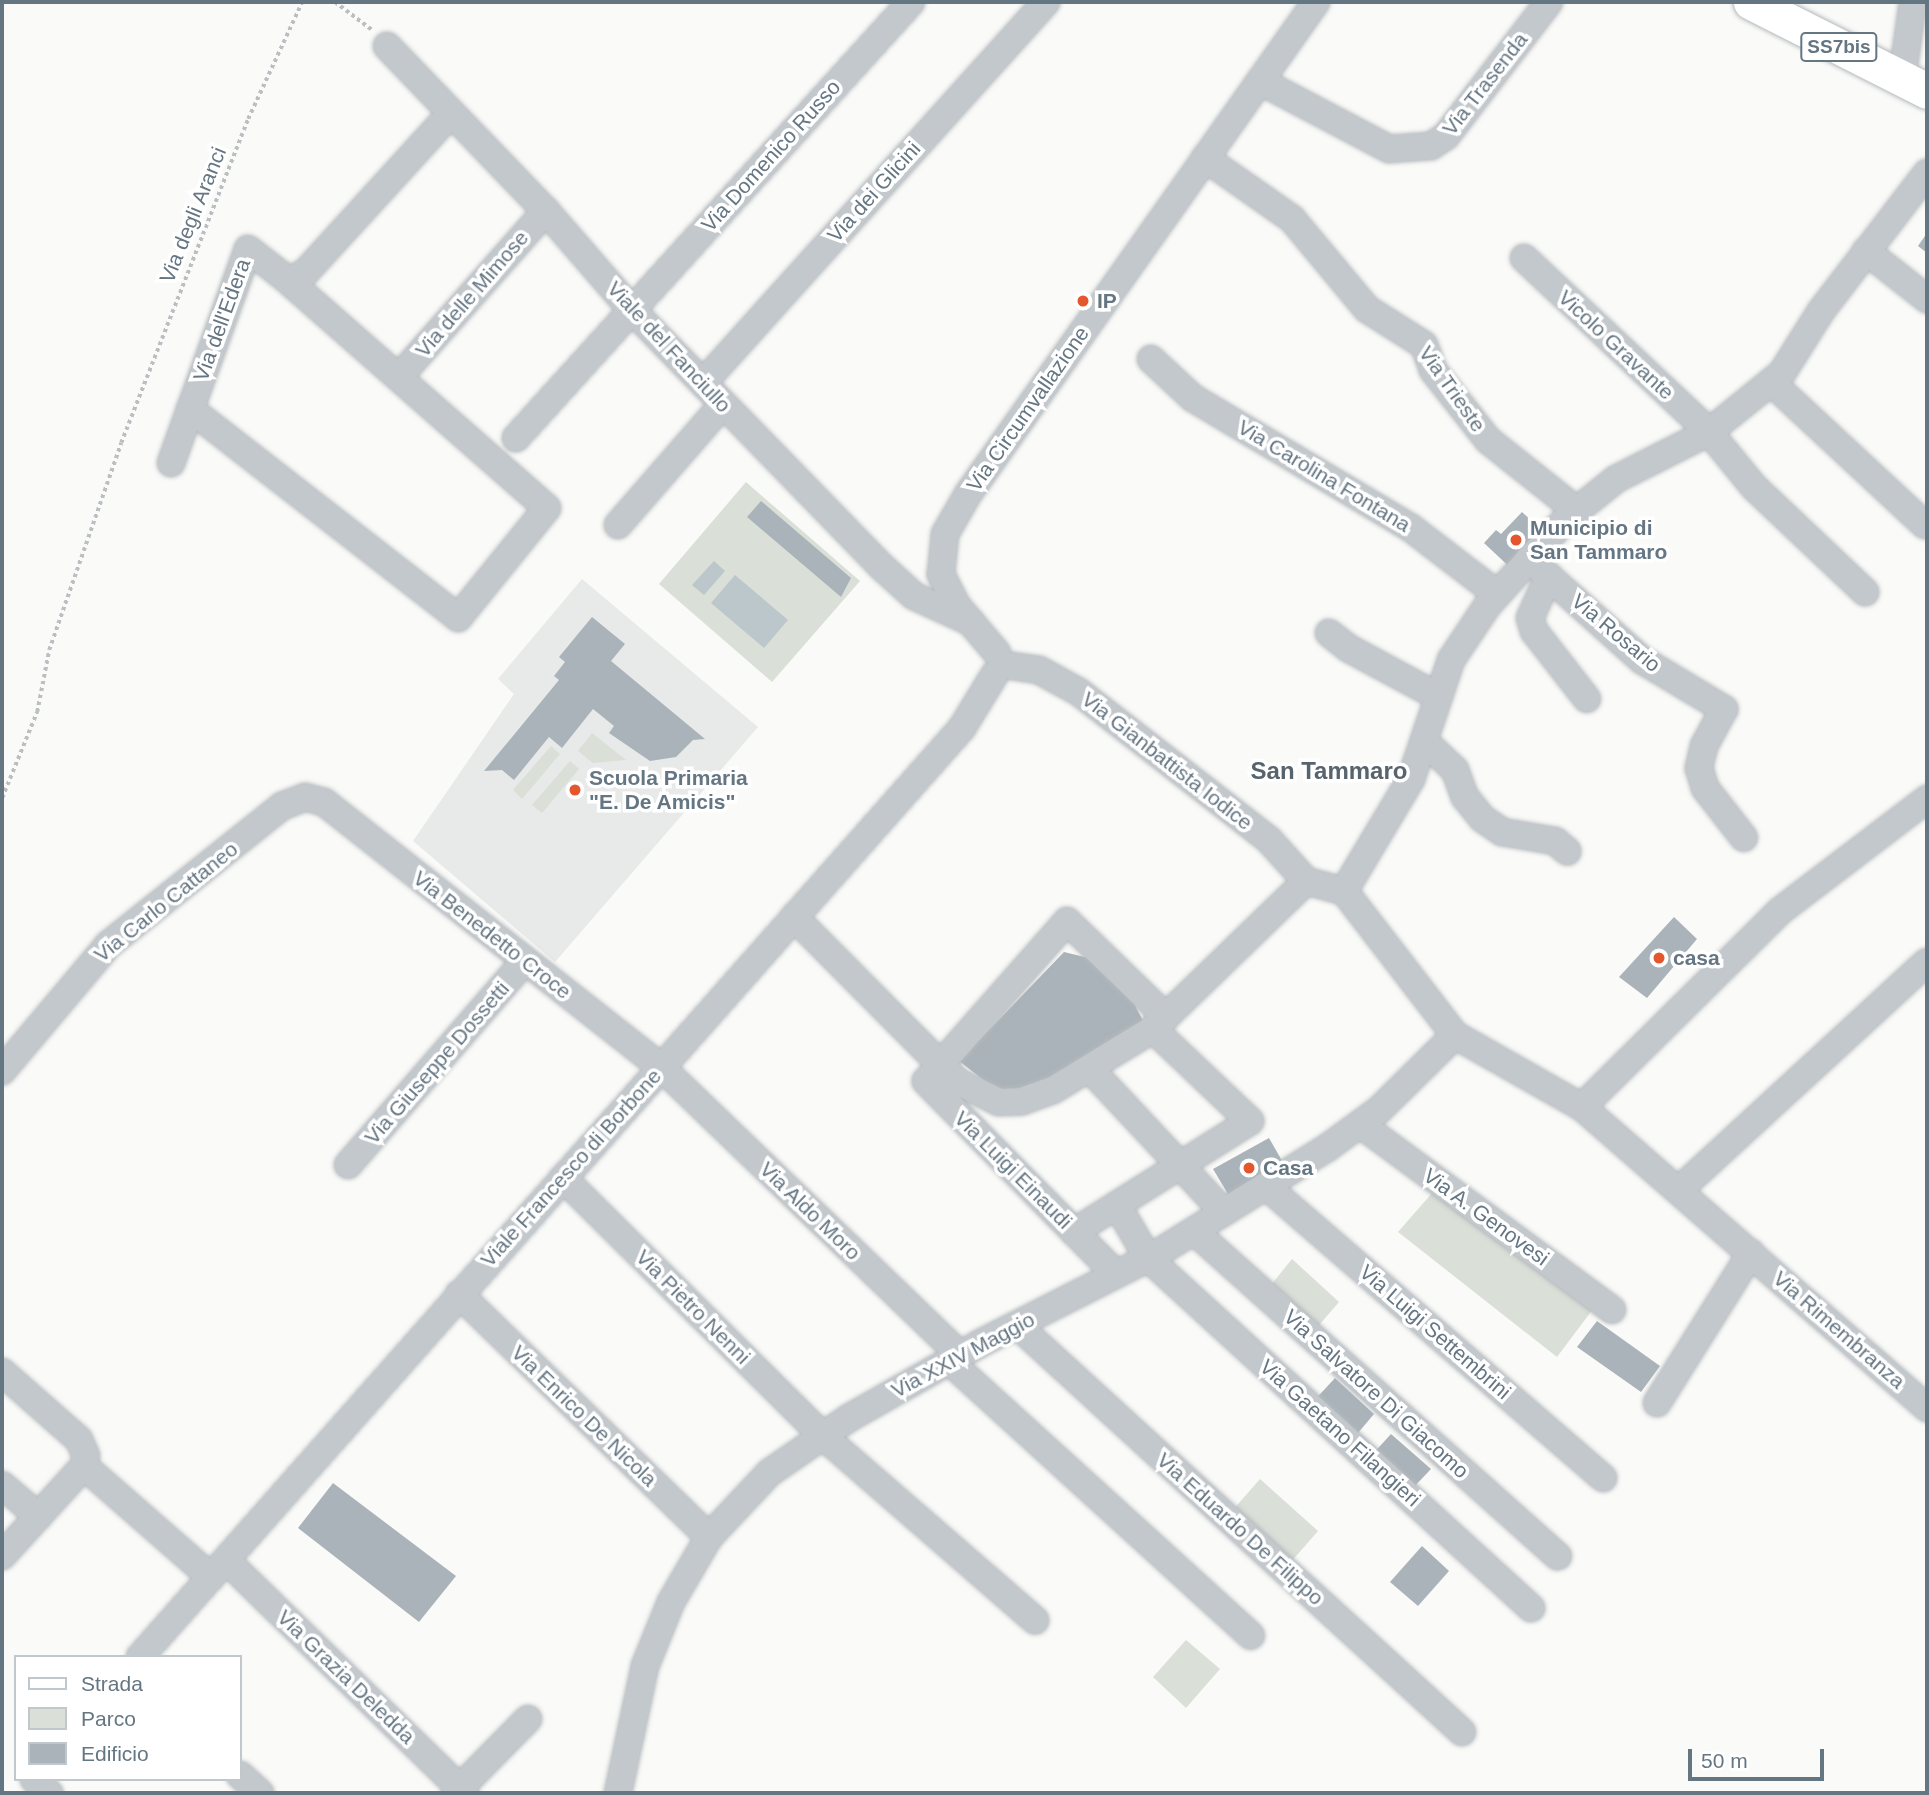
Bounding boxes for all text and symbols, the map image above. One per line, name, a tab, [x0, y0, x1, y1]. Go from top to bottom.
street label: Via Trasenda	[1437, 27, 1533, 141]
road number: SS7bis	[1799, 32, 1879, 62]
street label: Via Domenico Russo	[696, 75, 846, 237]
street label: Via dei Glicini	[822, 136, 926, 248]
street label: Via degli Aranci	[154, 143, 232, 287]
street label: Via delle Mimose	[410, 226, 534, 362]
street label: Via dell'Edera	[188, 255, 256, 385]
street label: Viale del Fanciullo	[602, 276, 736, 418]
street label: Vicolo Gravante	[1553, 285, 1679, 405]
place label: IP	[1097, 288, 1117, 314]
marker: IP	[1075, 293, 1091, 309]
street label: Via Circumvallazione	[962, 322, 1094, 496]
street label: Via Trieste	[1413, 341, 1491, 437]
street label: Via Carolina Fontana	[1233, 414, 1415, 538]
place label: Municipio di San Tammaro	[1530, 515, 1667, 565]
marker: Municipio di San Tammaro	[1508, 532, 1524, 548]
street label: Via Rosario	[1566, 589, 1666, 677]
street label: Via Gianbattista Iodice	[1077, 687, 1257, 835]
district label: San Tammaro	[1251, 757, 1407, 785]
place label: Scuola Primaria "E. De Amicis"	[589, 765, 748, 815]
marker: Scuola Primaria "E. De Amicis"	[567, 782, 583, 798]
street label: Via Carlo Cattaneo	[89, 836, 243, 968]
street label: Via Benedetto Croce	[408, 866, 576, 1004]
place label: casa	[1673, 945, 1720, 971]
marker: casa	[1651, 950, 1667, 966]
street label: Via Giuseppe Dossetti	[359, 976, 515, 1150]
street label: Viale Francesco di Borbone	[475, 1064, 667, 1272]
street label: Via Luigi Einaudi	[949, 1106, 1077, 1234]
place label: Casa	[1263, 1155, 1313, 1181]
street label: Via Aldo Moro	[754, 1156, 866, 1266]
marker: Casa	[1241, 1160, 1257, 1176]
street label: Via A. Genovesi	[1418, 1163, 1554, 1271]
street label: Via Pietro Nenni	[631, 1245, 755, 1369]
street label: Via Luigi Settembrini	[1354, 1259, 1516, 1405]
street label: Via Rimembranza	[1768, 1266, 1910, 1394]
street label: Via Salvatore Di Giacomo	[1278, 1304, 1474, 1484]
street label: Via XXIV Maggio	[887, 1307, 1039, 1403]
street label: Via Enrico De Nicola	[506, 1340, 662, 1492]
street label: Via Gaetano Filangieri	[1255, 1354, 1425, 1512]
street label: Via Eduardo De Filippo	[1151, 1448, 1329, 1610]
street label: Via Grazia Deledda	[272, 1605, 420, 1749]
legend	[14, 1655, 242, 1781]
text: Strada	[81, 1672, 143, 1695]
text: Parco	[81, 1707, 136, 1730]
scale bar	[1691, 1736, 1828, 1780]
text: Edificio	[81, 1742, 149, 1765]
text: 50 m	[1701, 1749, 1748, 1772]

